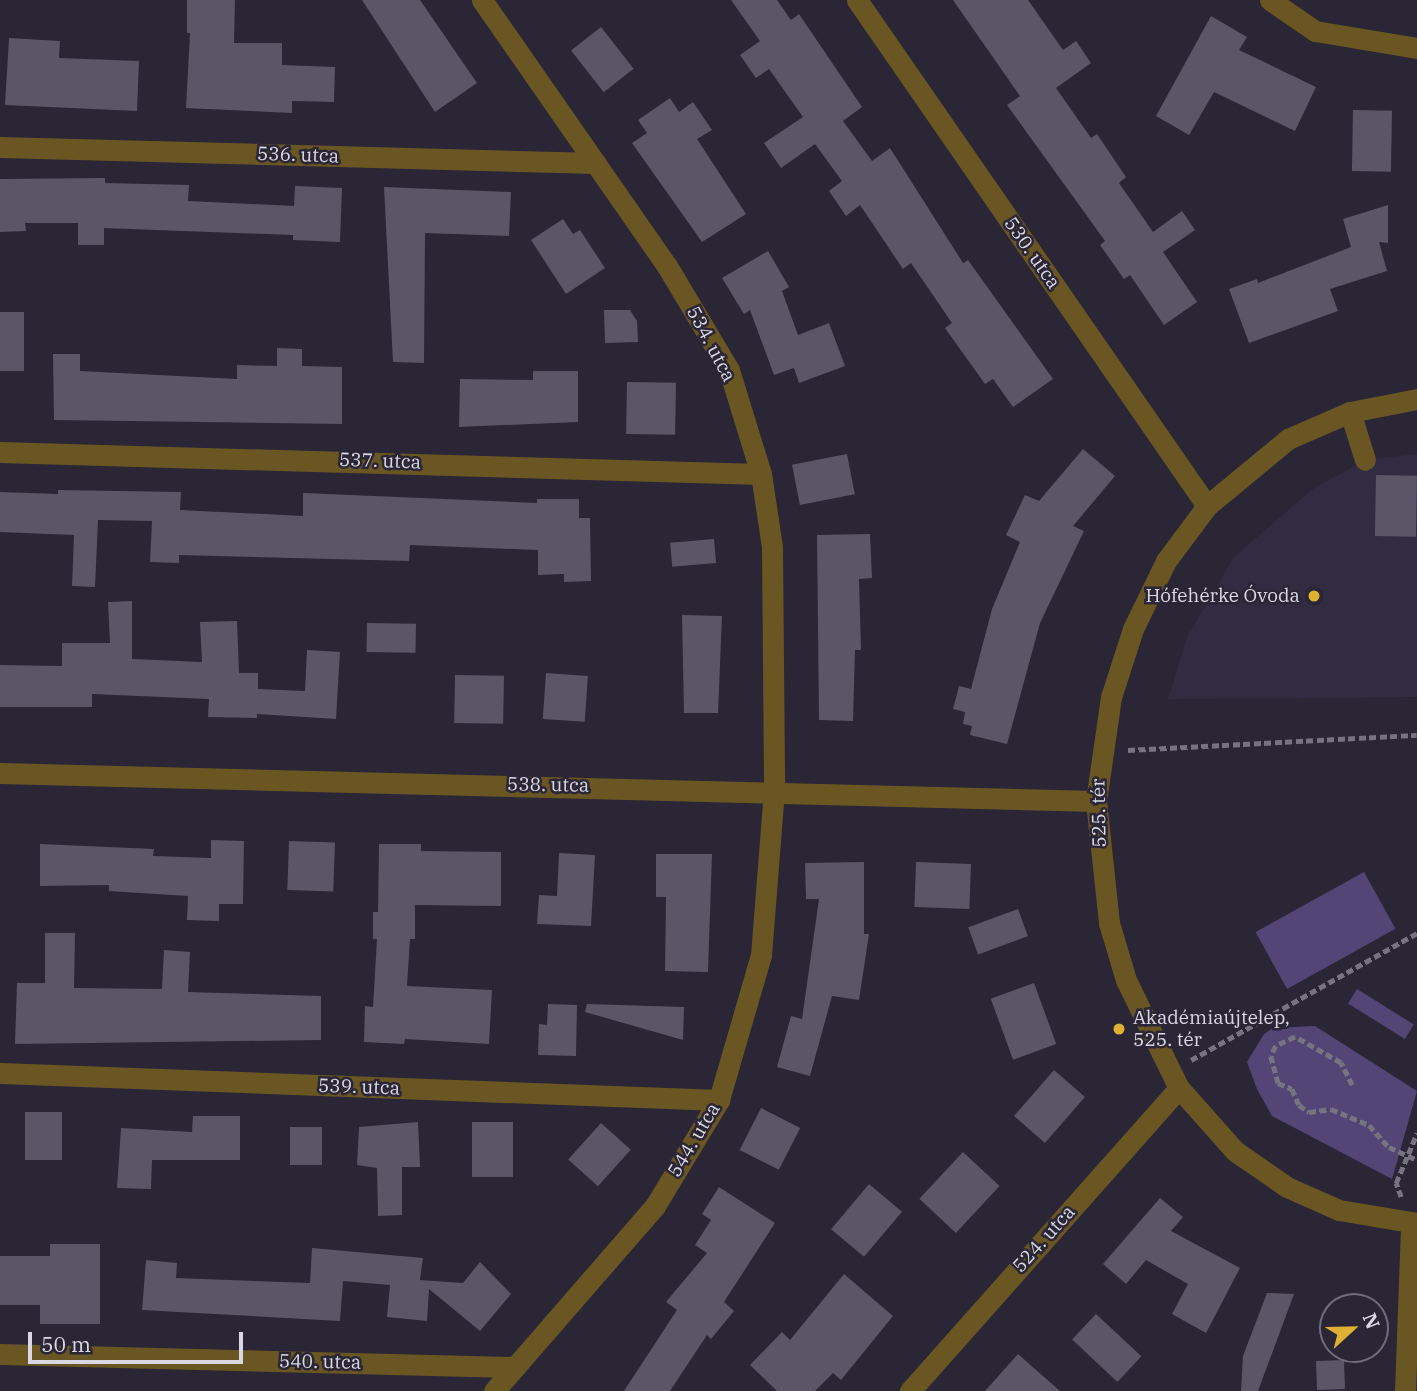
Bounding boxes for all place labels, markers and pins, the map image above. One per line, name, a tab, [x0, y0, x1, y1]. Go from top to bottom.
place label: Hófehérke Óvoda	[1145, 585, 1300, 607]
marker: Hófehérke Óvoda	[1306, 588, 1322, 604]
place label: Akadémiaújtelep, 525. tér	[1133, 1007, 1290, 1051]
marker: Akadémiaújtelep, 525. tér	[1111, 1021, 1127, 1037]

